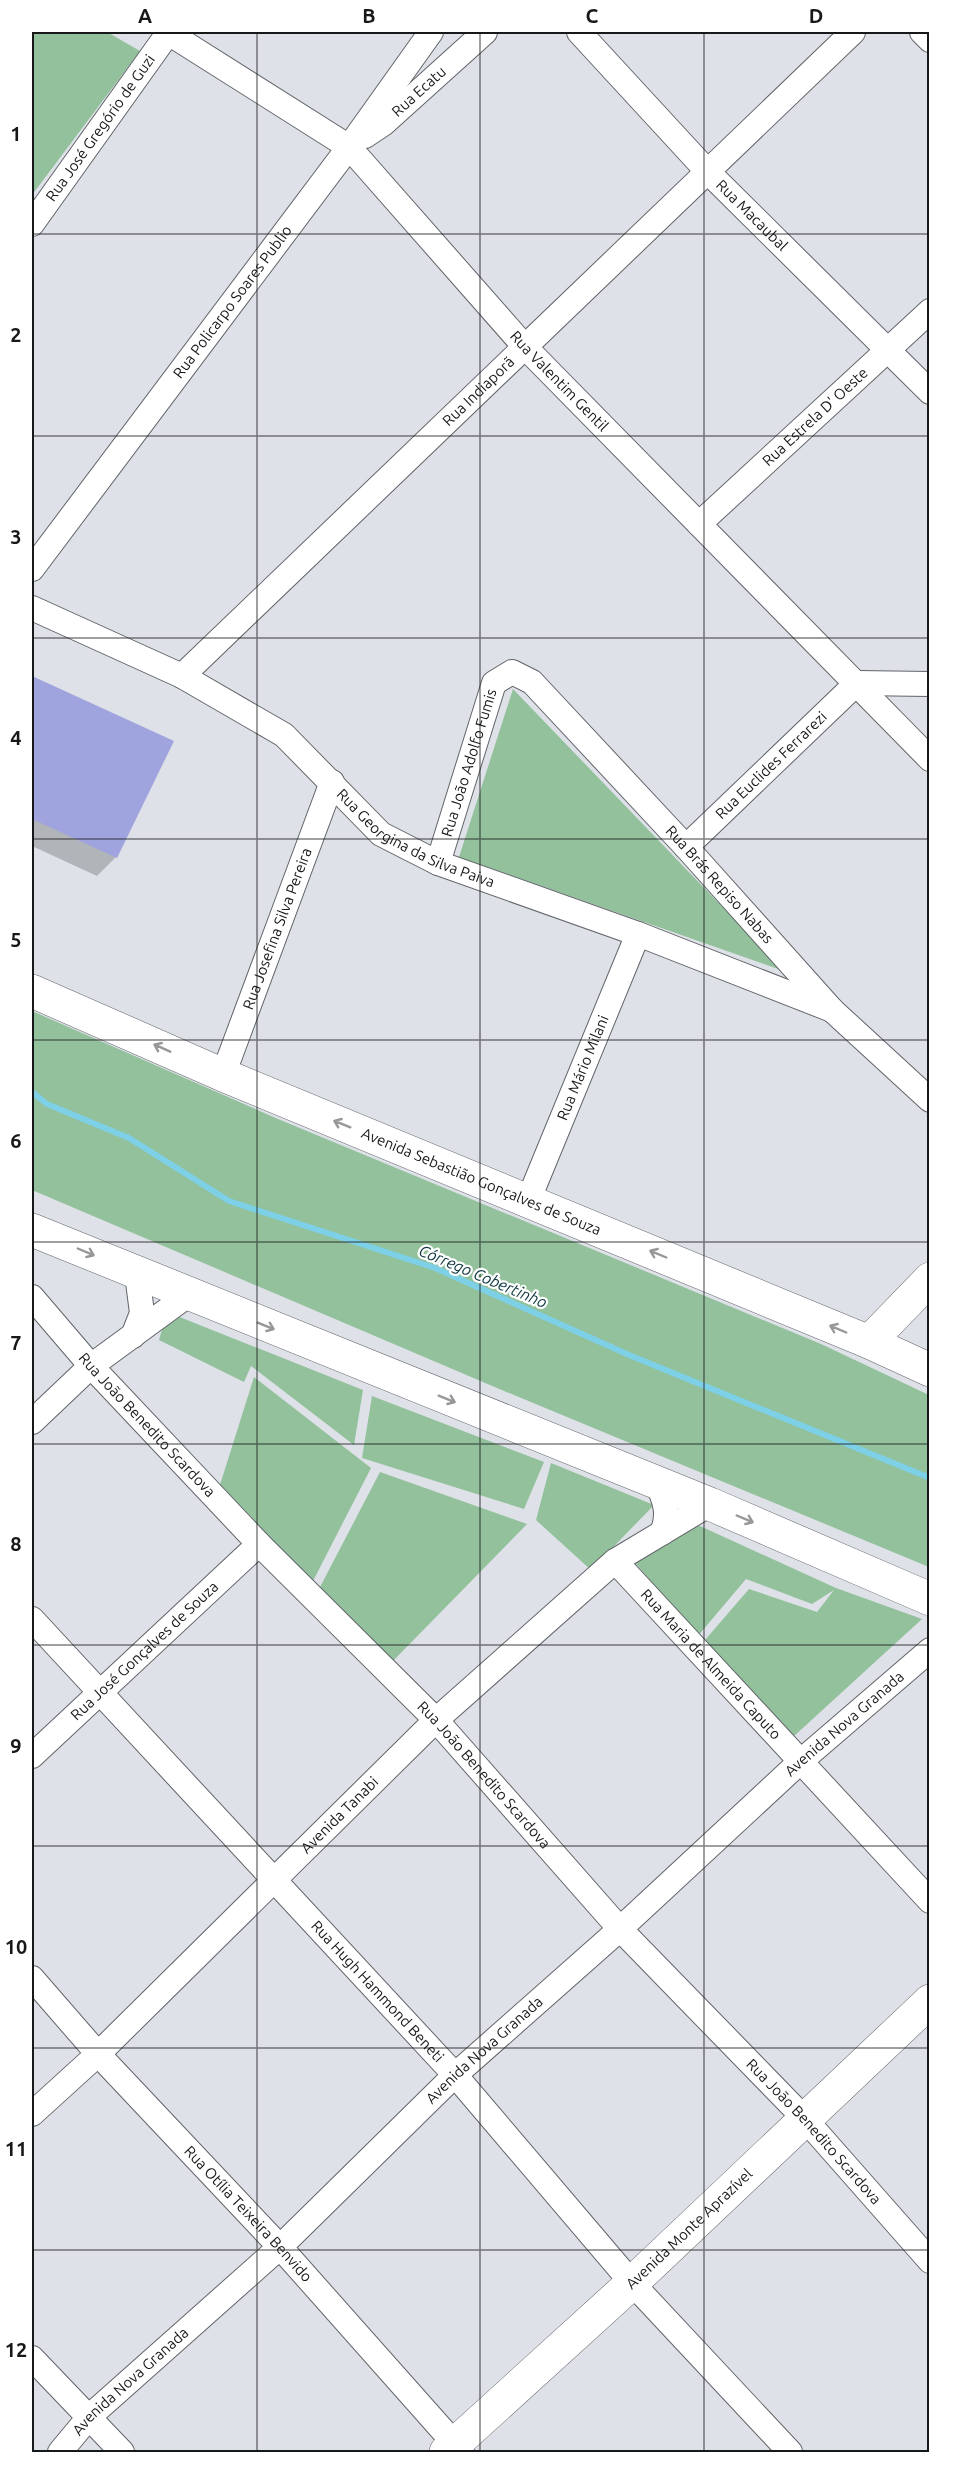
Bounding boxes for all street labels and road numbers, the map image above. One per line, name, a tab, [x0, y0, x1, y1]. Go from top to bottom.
street label: Rua José Gregório de Guzi	[42, 51, 158, 204]
street label: Rua Ecatu	[388, 63, 449, 120]
street label: Rua Macaubal	[713, 176, 791, 254]
street label: Rua Policarpo Soares Publio	[169, 222, 295, 381]
street label: Rua Valentim Gentil	[507, 327, 612, 435]
street label: Rua Indiaporã	[439, 353, 517, 429]
street label: Rua Estrela D' Oeste	[759, 364, 871, 469]
street label: Rua João Adolfo Fumis	[438, 687, 500, 839]
street label: Rua Euclides Ferrarezi	[712, 708, 830, 822]
street label: Rua Georgina da Silva Paiva	[334, 785, 497, 890]
street label: Rua Brás Repiso Nabas	[663, 822, 777, 947]
street label: Rua Josefina Silva Pereira	[239, 845, 315, 1012]
street label: Rua Mário Milani	[553, 1013, 612, 1123]
street label: Avenida Sebastião Gonçalves de Souza	[359, 1124, 604, 1238]
street label: Rua João Benedito Scardova	[76, 1349, 219, 1500]
street label: Rua José Gonçalves de Souza	[67, 1578, 221, 1723]
street label: Rua Maria de Almeida Caputo	[638, 1586, 785, 1743]
street label: Avenida Nova Granada	[781, 1667, 907, 1779]
street label: Rua João Benedito Scardova	[414, 1698, 554, 1852]
street label: Avenida Tanabi	[297, 1773, 381, 1857]
street label: Rua Hugh Hammond Beneti	[308, 1917, 448, 2065]
street label: Avenida Nova Granada	[422, 1993, 546, 2107]
street label: Rua João Benedito Scardova	[743, 2055, 885, 2207]
street label: Rua Otília Teixeira Benvido	[181, 2142, 316, 2285]
street label: Avenida Monte Aprazível	[622, 2165, 755, 2292]
street label: Avenida Nova Granada	[69, 2324, 192, 2438]

